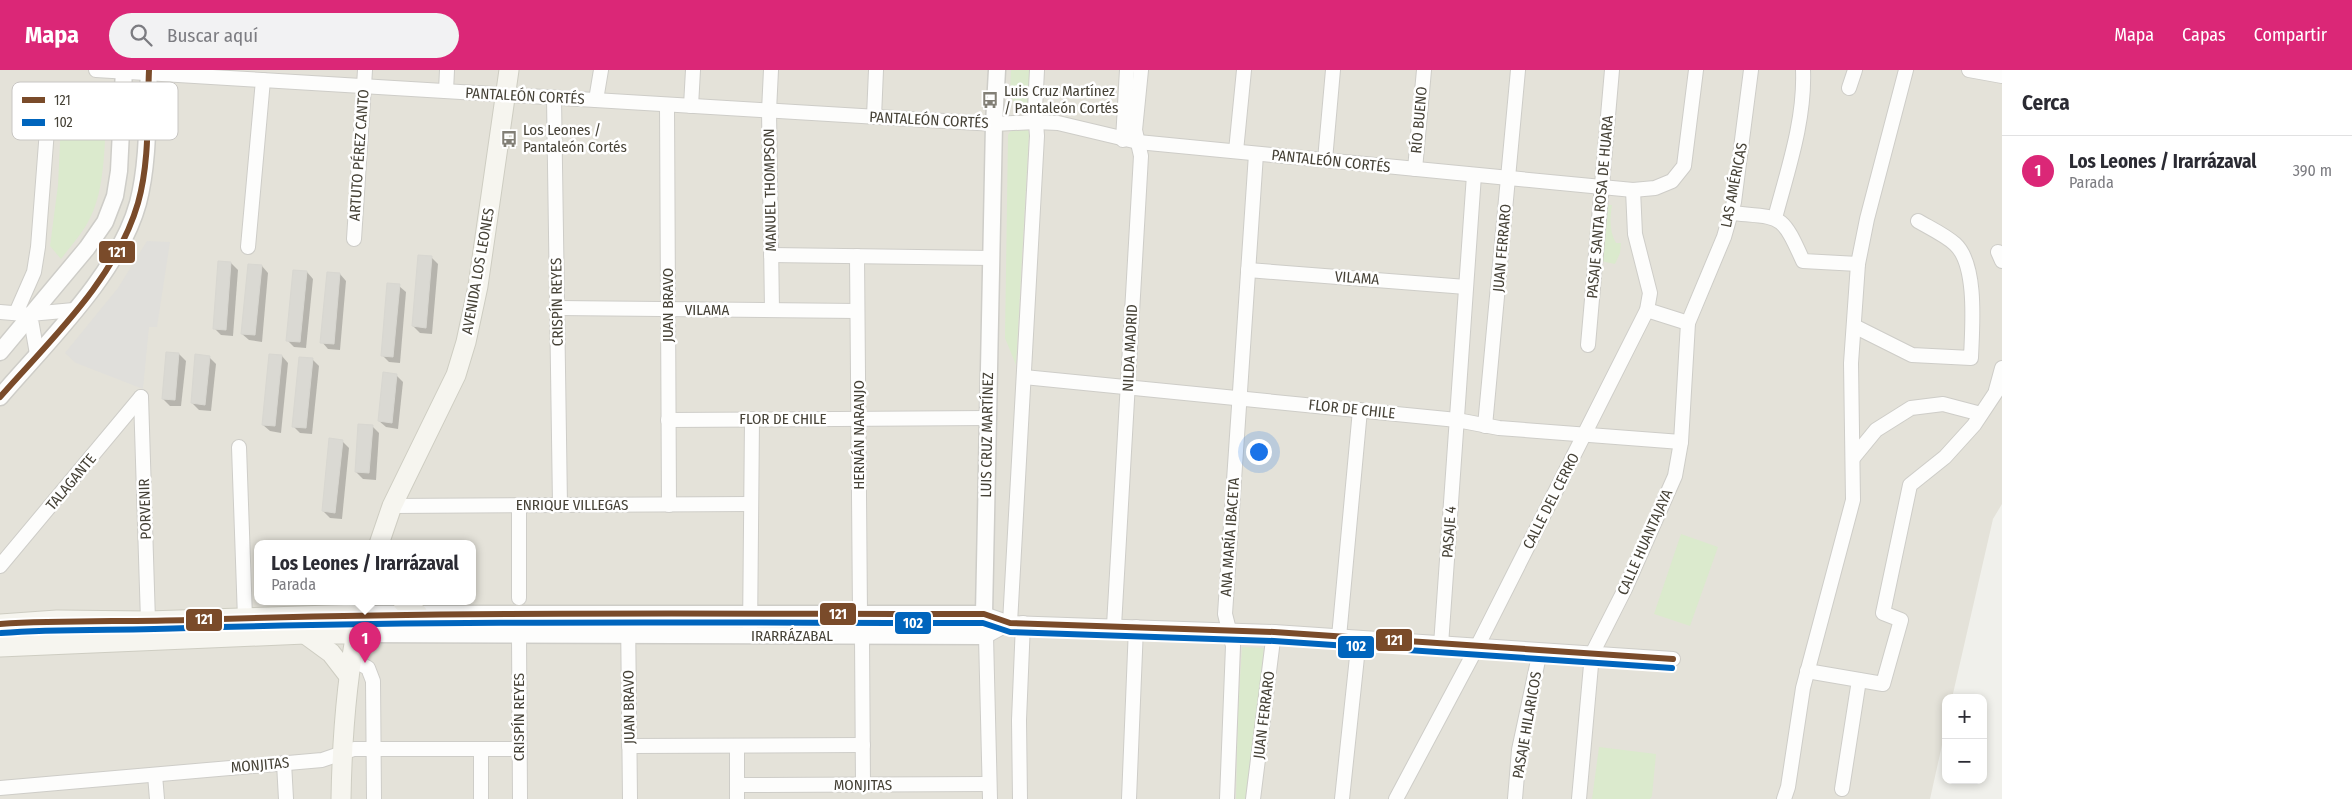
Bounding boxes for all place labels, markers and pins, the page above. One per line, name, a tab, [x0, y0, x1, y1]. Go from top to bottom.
place label: Luis Cruz Martínez / Pantaleón Cortés	[1004, 82, 1118, 117]
bus stop icon: Luis Cruz Martínez / Pantaleón Cortés	[980, 90, 1000, 110]
place label: Los Leones / Pantaleón Cortés	[523, 121, 627, 156]
bus stop icon: Los Leones / Pantaleón Cortés	[499, 129, 519, 149]
pin: 1	[349, 622, 381, 663]

